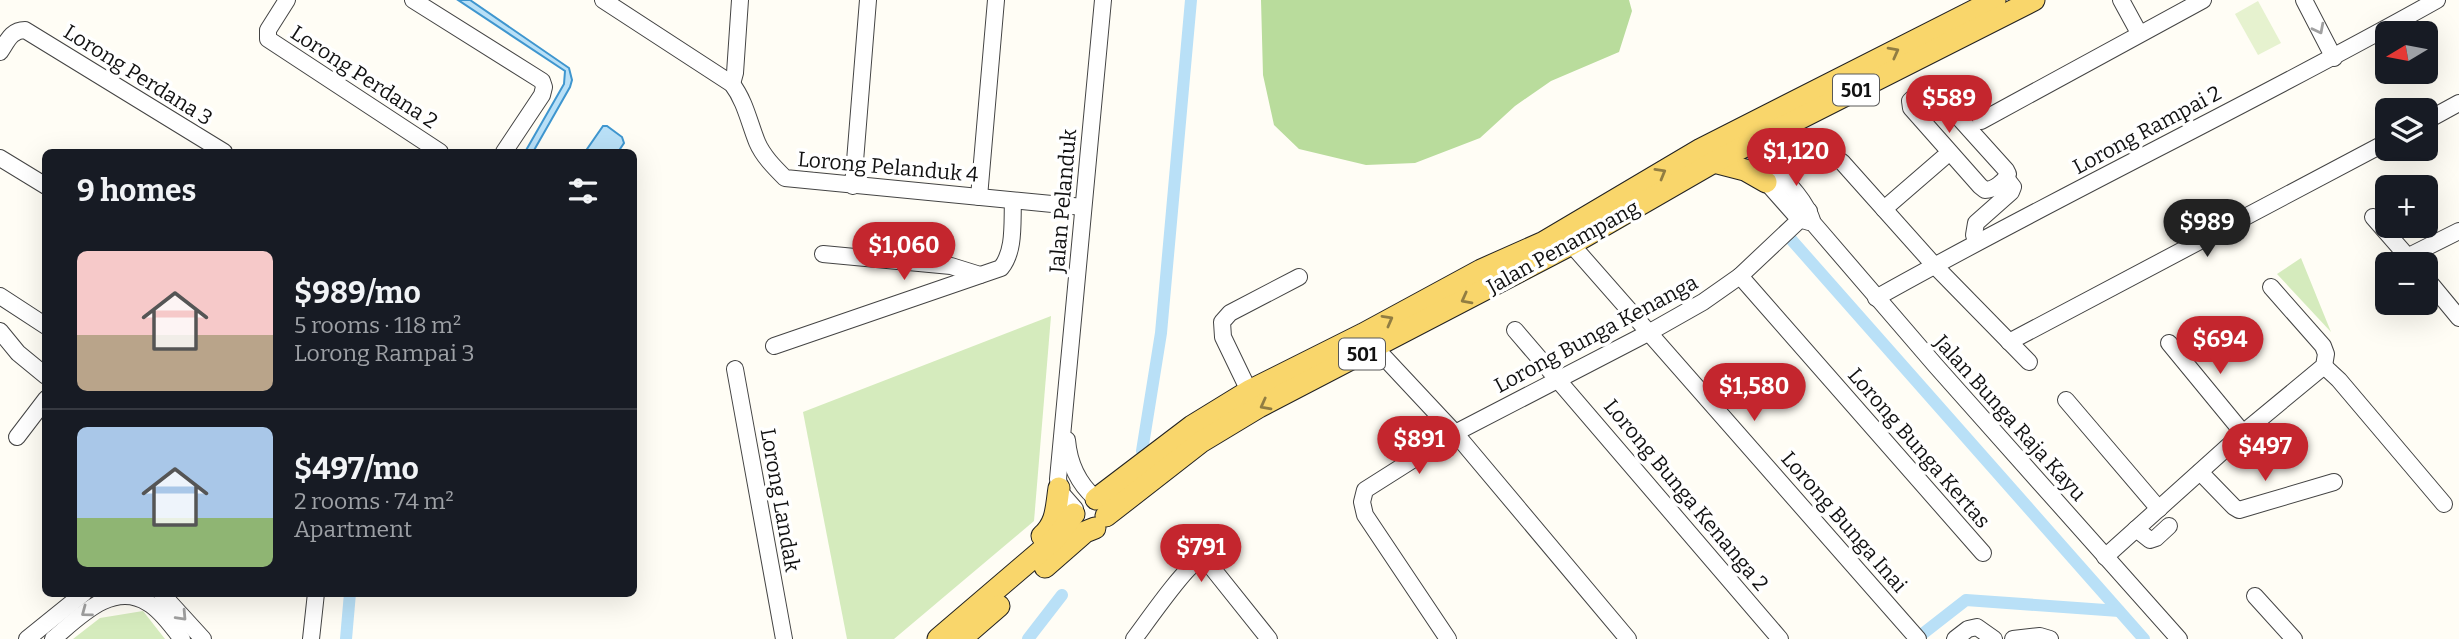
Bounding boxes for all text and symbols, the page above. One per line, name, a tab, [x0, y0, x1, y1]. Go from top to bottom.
street label: Lorong Perdana 3	[59, 19, 217, 131]
street label: Lorong Perdana 2	[286, 20, 442, 134]
north arrow	[2375, 21, 2438, 84]
map controls	[2375, 21, 2438, 315]
one-way arrow	[2310, 22, 2324, 34]
one-way arrow	[1886, 46, 1899, 60]
road number: 501	[1833, 74, 1879, 106]
pin: $589	[1908, 76, 1990, 135]
street label: Lorong Rampai 2	[2068, 80, 2226, 180]
text: $589	[1922, 84, 1976, 112]
button: layers	[2375, 98, 2438, 161]
street label: Jalan Pelanduk	[1044, 128, 1082, 275]
pin: $1,120	[1739, 128, 1853, 188]
text: $1,120	[1763, 137, 1829, 165]
street label: Lorong Pelanduk 4	[796, 146, 980, 188]
one-way arrow	[1654, 168, 1667, 181]
icon: filters	[564, 172, 602, 210]
text: 9 homes	[77, 173, 196, 209]
button: +	[2375, 175, 2438, 238]
street label: Jalan Penampang	[1481, 194, 1644, 300]
pin: $989	[2166, 200, 2248, 259]
text: $989	[2180, 208, 2235, 236]
pin: $1,060	[847, 222, 961, 282]
text: $1,060	[868, 231, 940, 259]
button: −	[2375, 252, 2438, 315]
street label: Lorong Bunga Kenanga	[1490, 269, 1703, 399]
text: $989/mo	[294, 275, 421, 311]
icon: home	[133, 279, 217, 363]
one-way arrow	[1461, 291, 1474, 305]
text: 5 rooms · 118 m²	[294, 311, 461, 339]
one-way arrow	[1381, 315, 1393, 328]
pin: $694	[2179, 316, 2261, 376]
text: $694	[2192, 325, 2248, 353]
street label: Jalan Bunga Raja Kayu	[1928, 329, 2092, 507]
road number: 501	[1339, 338, 1385, 370]
text: Lorong Rampai 3	[294, 339, 475, 367]
street label: Lorong Bunga Kertas	[1842, 363, 1996, 533]
pin: $1,580	[1697, 364, 1811, 423]
text: $1,580	[1719, 372, 1789, 400]
street label: Lorong Bunga Kenanga 2	[1598, 394, 1774, 596]
one-way arrow	[1260, 397, 1272, 410]
pin: $891	[1378, 416, 1460, 476]
pin: $497	[2224, 424, 2306, 483]
text: $891	[1393, 425, 1445, 453]
street label: Lorong Landak	[755, 426, 805, 574]
text: $497	[2238, 432, 2292, 460]
street label: Lorong Bunga Inai	[1776, 446, 1912, 598]
text: $497/mo	[294, 451, 419, 487]
icon: home	[133, 455, 217, 539]
text: 2 rooms · 74 m²	[294, 487, 454, 515]
text: Apartment	[294, 515, 412, 543]
pin: $791	[1160, 524, 1242, 584]
text: $791	[1176, 533, 1226, 561]
one-way arrow	[81, 604, 94, 616]
one-way arrow	[174, 608, 187, 621]

